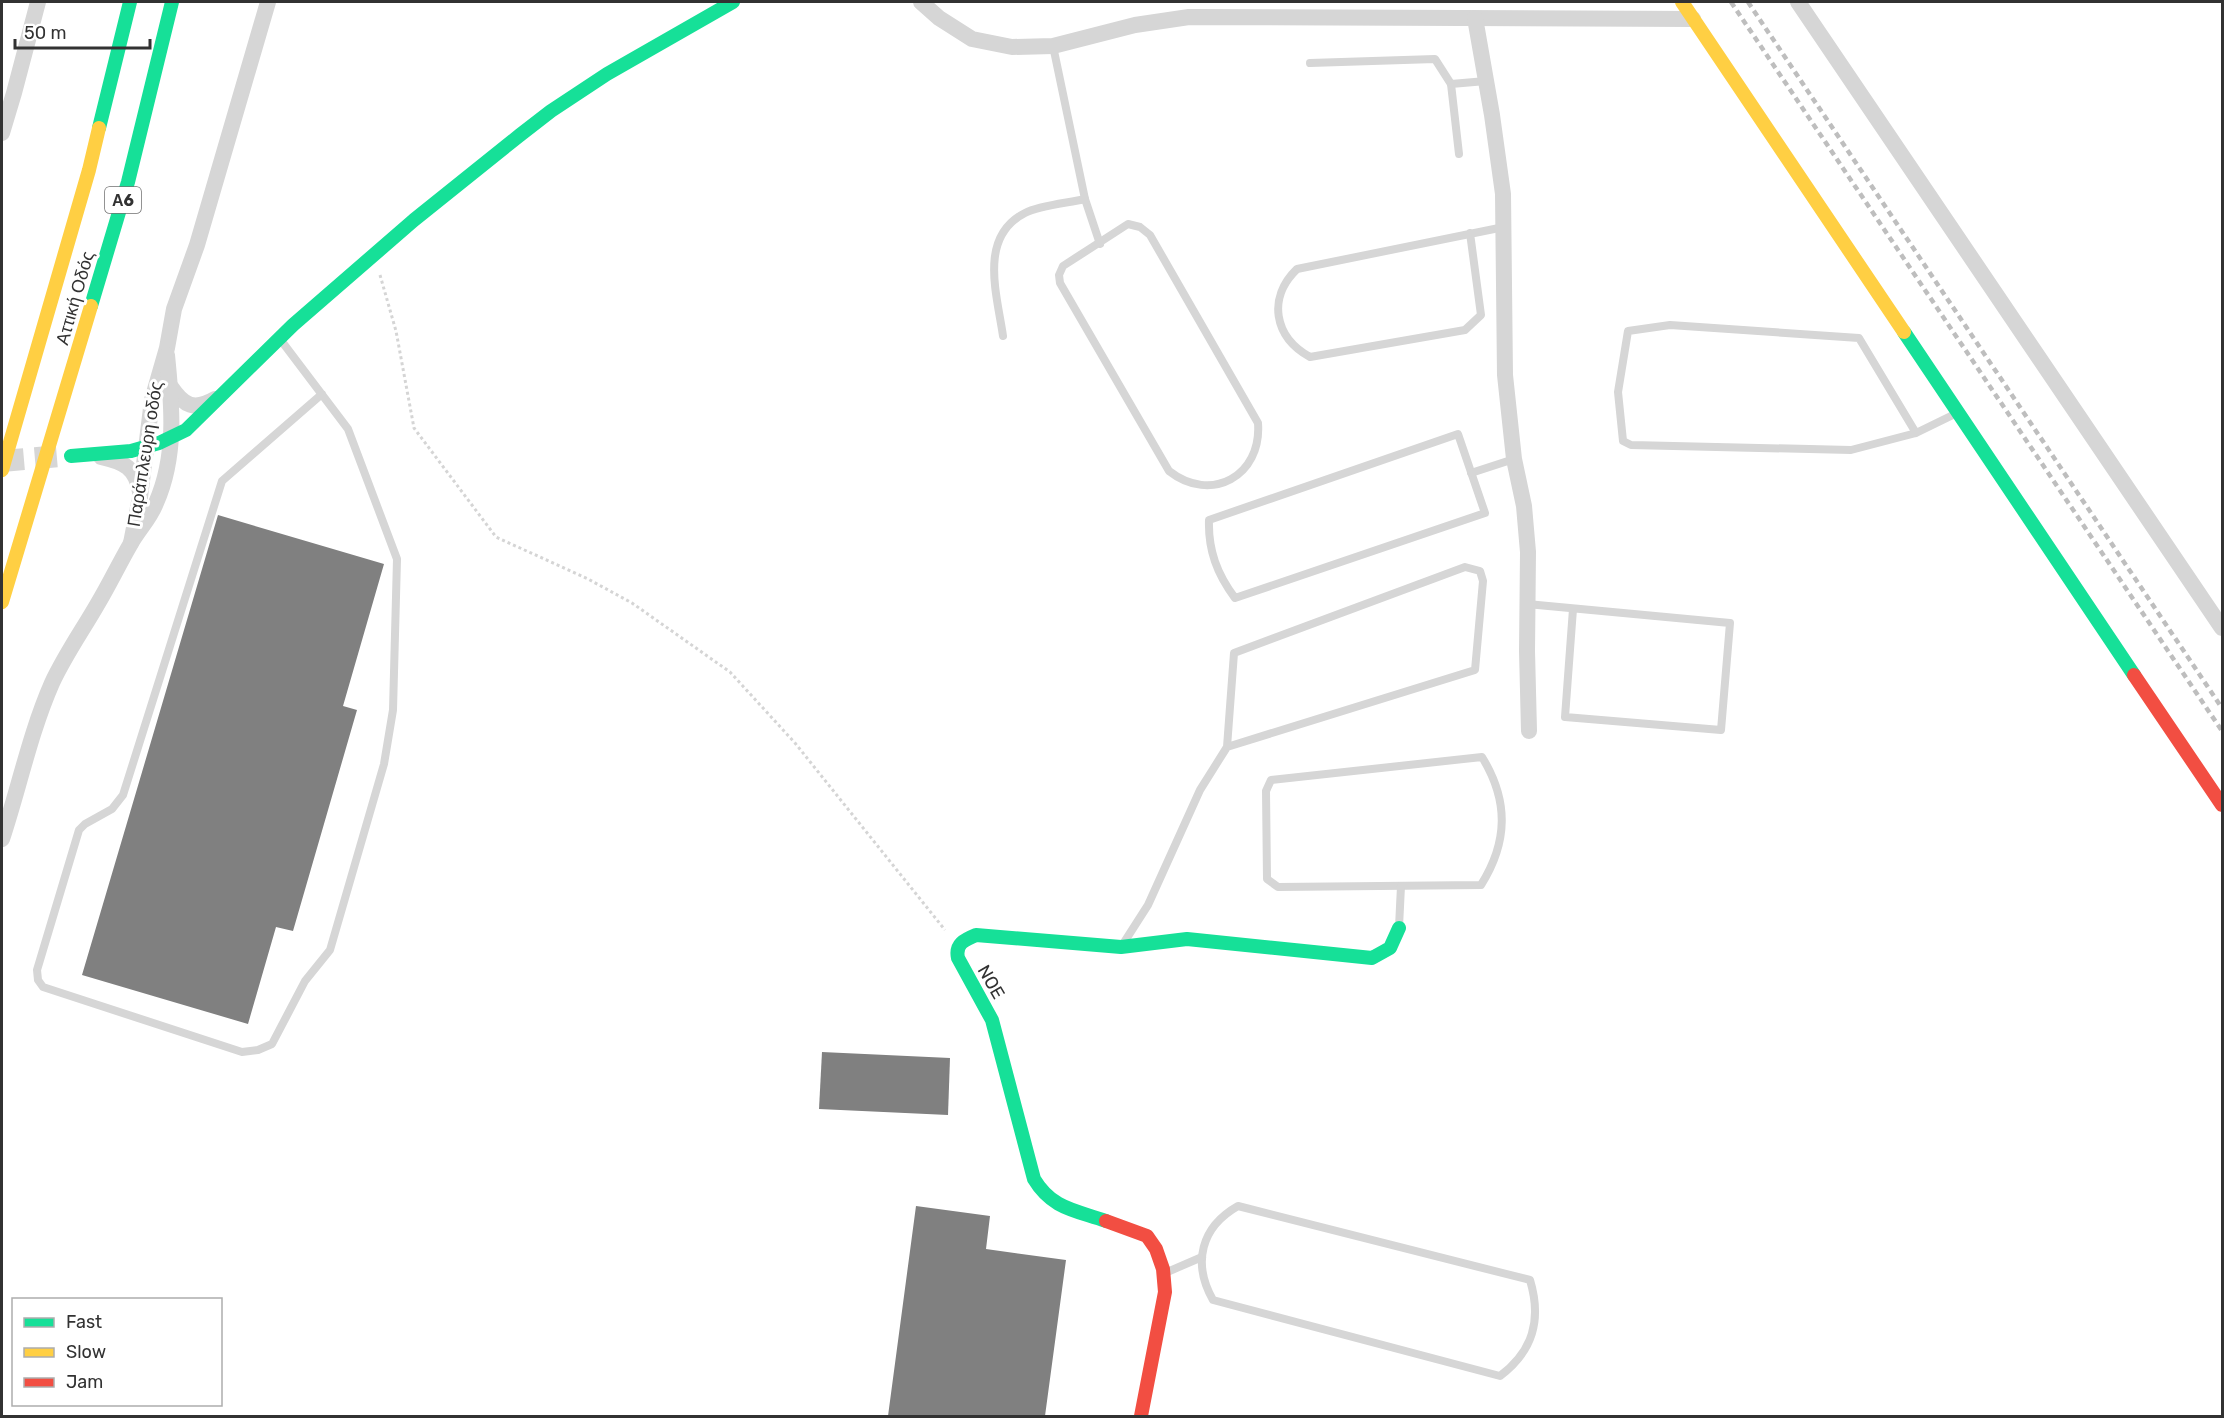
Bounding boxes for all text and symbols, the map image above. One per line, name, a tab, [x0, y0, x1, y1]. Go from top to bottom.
scale bar	[15, 12, 150, 50]
text: 50 m	[24, 22, 67, 44]
road number: Α6	[105, 187, 141, 213]
street label: Αττική Οδός	[51, 248, 99, 347]
street label: Παράπλευρη οδός	[123, 380, 167, 528]
street label: NOE	[973, 961, 1009, 1003]
legend	[12, 1298, 222, 1406]
text: Fast	[66, 1311, 102, 1333]
text: Slow	[66, 1341, 106, 1363]
text: Jam	[66, 1371, 103, 1393]

